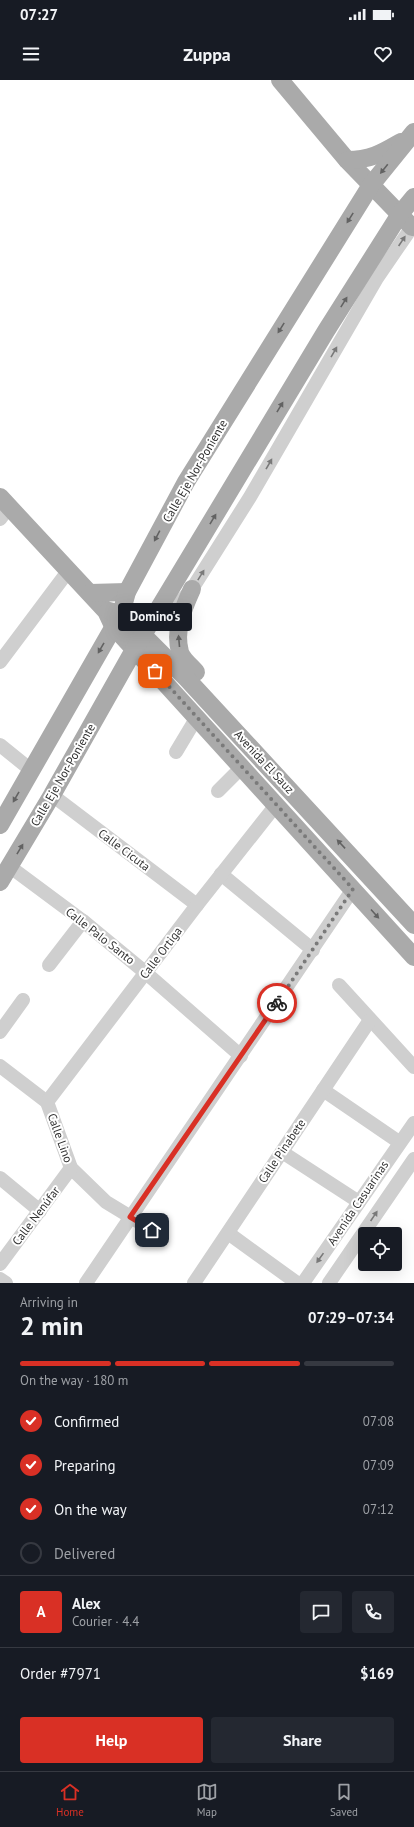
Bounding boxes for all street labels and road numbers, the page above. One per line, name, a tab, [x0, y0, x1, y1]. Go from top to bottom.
street label: Calle Eje Nor-Poniente	[159, 417, 230, 525]
street label: Calle Eje Nor-Poniente	[27, 721, 98, 829]
street label: Avenida El Sauz	[231, 727, 297, 796]
street label: Calle Cicuta	[95, 825, 153, 874]
street label: Calle Palo Santo	[63, 904, 138, 967]
street label: Calle Ortiga	[136, 924, 185, 982]
street label: Calle Lino	[45, 1111, 76, 1165]
street label: Calle Pinabete	[255, 1116, 308, 1186]
street label: Avenida Casuarinas	[324, 1158, 391, 1248]
street label: Calle Nenúfar	[9, 1183, 63, 1248]

